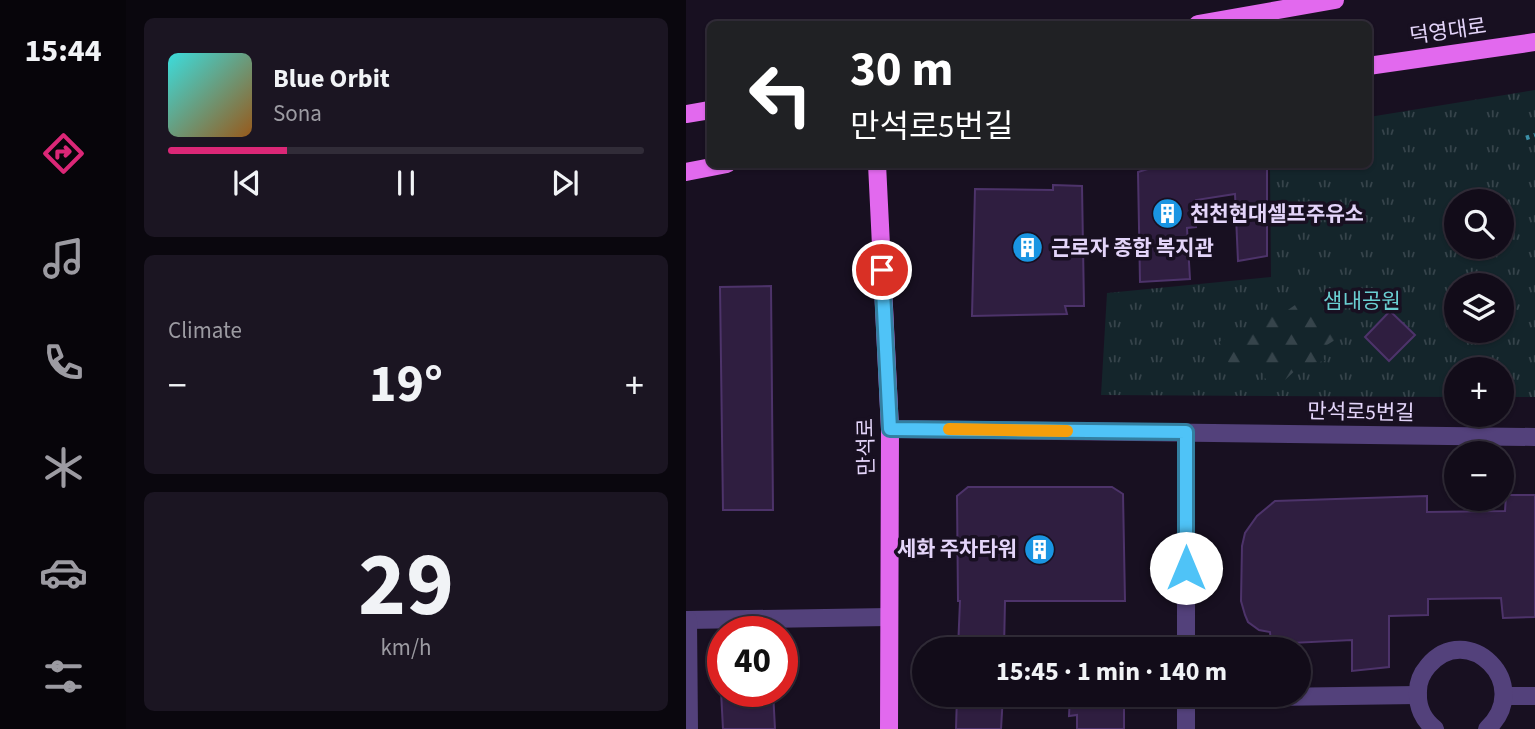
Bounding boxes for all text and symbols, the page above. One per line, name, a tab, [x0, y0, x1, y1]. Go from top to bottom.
street label: 덕영대로	[1408, 11, 1488, 51]
text: 15:44	[24, 28, 102, 74]
text: 30 m	[850, 35, 954, 105]
icon: left	[735, 49, 826, 140]
text: Blue Orbit	[273, 60, 390, 97]
text: Sona	[273, 97, 322, 130]
text: 만석로5번길	[850, 104, 1013, 150]
icon: directions	[39, 129, 88, 178]
icon: previous	[228, 164, 266, 202]
icon: pause	[387, 164, 425, 202]
icon: next	[546, 164, 584, 202]
map controls	[1444, 189, 1514, 511]
button: search	[1444, 189, 1514, 259]
building icon: 천천현대셀프주유소	[1150, 197, 1184, 231]
place label: 천천현대셀프주유소	[1190, 199, 1364, 229]
building icon: 근로자 종합 복지관	[1011, 231, 1045, 265]
place label: 근로자 종합 복지관	[1051, 233, 1214, 263]
icon: music	[39, 234, 88, 283]
pin	[852, 240, 912, 300]
icon: arrive	[863, 251, 901, 289]
button: layers	[1444, 273, 1514, 343]
park label: 샘내공원	[1323, 286, 1401, 316]
text: Climate	[168, 314, 242, 347]
icon: phone	[39, 338, 88, 387]
text: 19°	[369, 348, 443, 422]
button: +	[1444, 357, 1514, 427]
text: −	[168, 359, 187, 413]
text: +	[625, 359, 644, 413]
street label: 만석로5번길	[1307, 396, 1415, 428]
street label: 만석로	[850, 418, 882, 476]
button: −	[1444, 441, 1514, 511]
icon: climate	[39, 443, 88, 492]
text: 29	[358, 521, 454, 650]
position arrow	[1149, 531, 1223, 605]
building icon: 세화 주차타워	[1023, 532, 1057, 566]
place label: 세화 주차타워	[897, 534, 1017, 564]
icon: car	[39, 548, 88, 597]
speed limit sign: 40	[707, 616, 798, 707]
text: km/h	[380, 631, 432, 664]
icon: filters	[39, 652, 88, 701]
text: 15:45 · 1 min · 140 m	[996, 653, 1227, 690]

